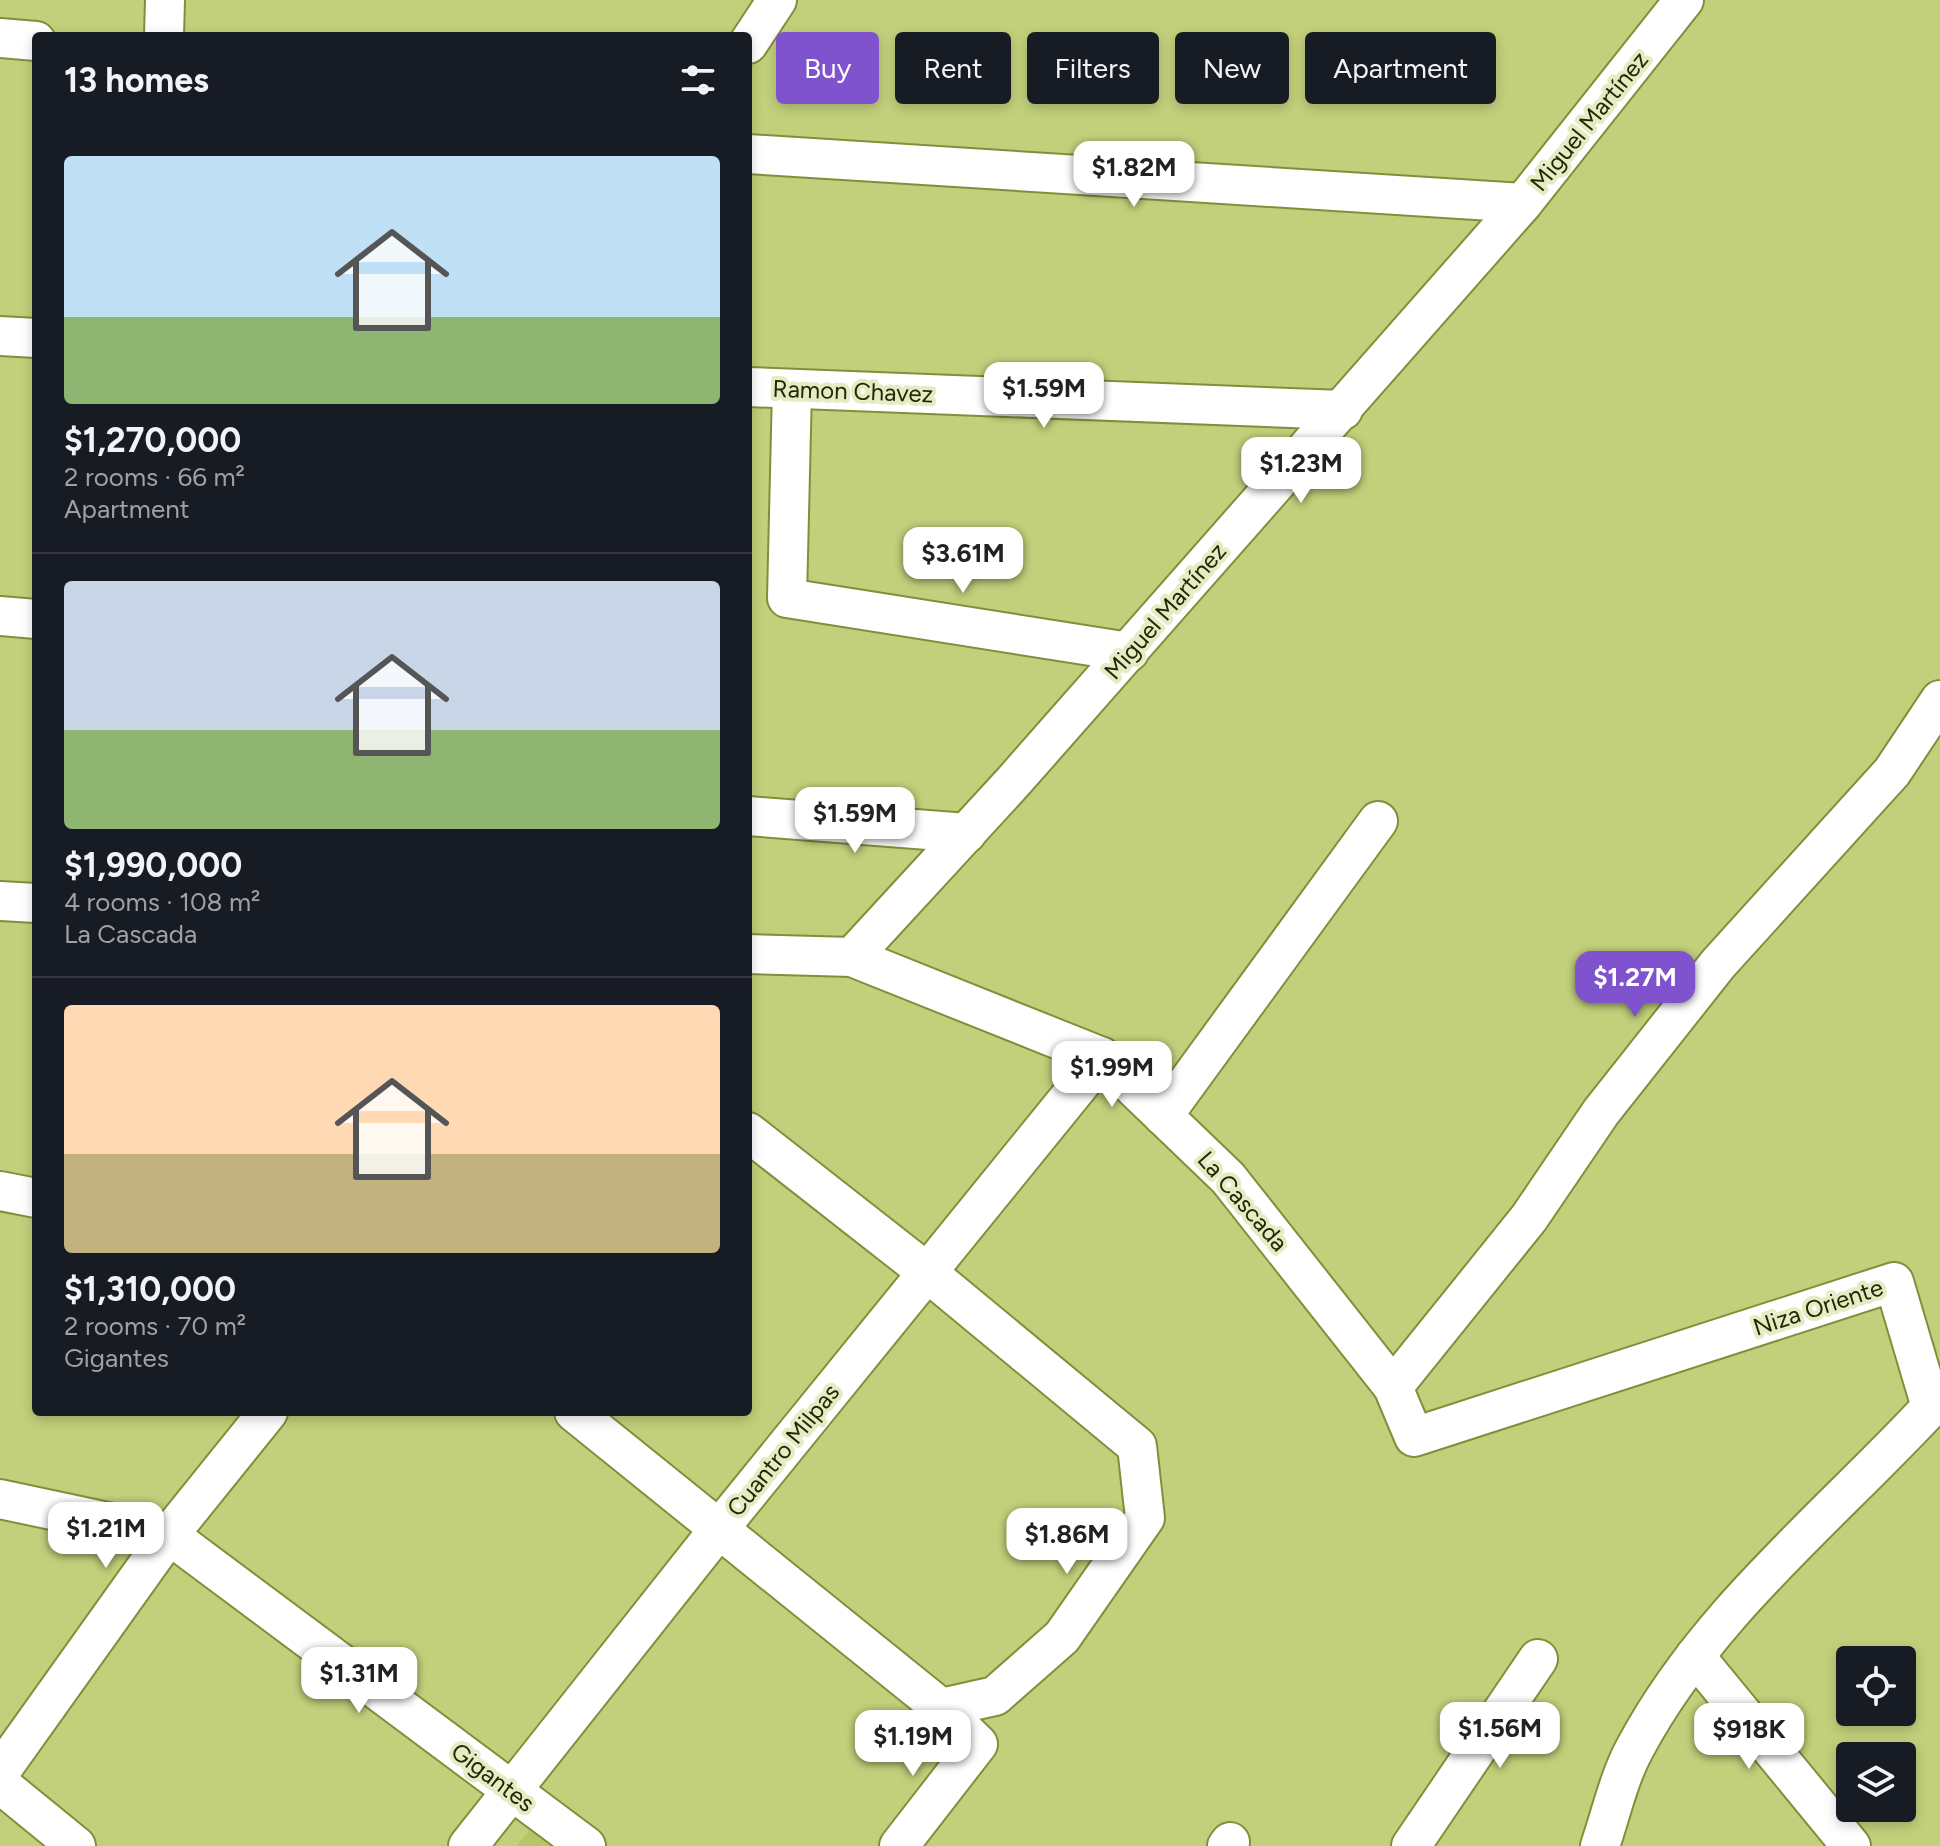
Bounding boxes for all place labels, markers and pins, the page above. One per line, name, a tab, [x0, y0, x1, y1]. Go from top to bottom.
pin: $1.82M	[1069, 141, 1199, 209]
pin: $1.59M	[979, 362, 1109, 430]
pin: $1.23M	[1236, 437, 1366, 505]
pin: $3.61M	[898, 527, 1028, 595]
pin: $1.59M	[790, 787, 920, 855]
pin: $1.27M	[1570, 951, 1700, 1019]
pin: $1.99M	[1047, 1041, 1177, 1109]
pin: $1.21M	[41, 1502, 171, 1570]
pin: $1.86M	[1002, 1508, 1132, 1576]
pin: $1.31M	[294, 1647, 424, 1715]
pin: $1.56M	[1435, 1702, 1565, 1770]
pin: $918K	[1693, 1703, 1805, 1771]
pin: $1.19M	[848, 1710, 978, 1778]

